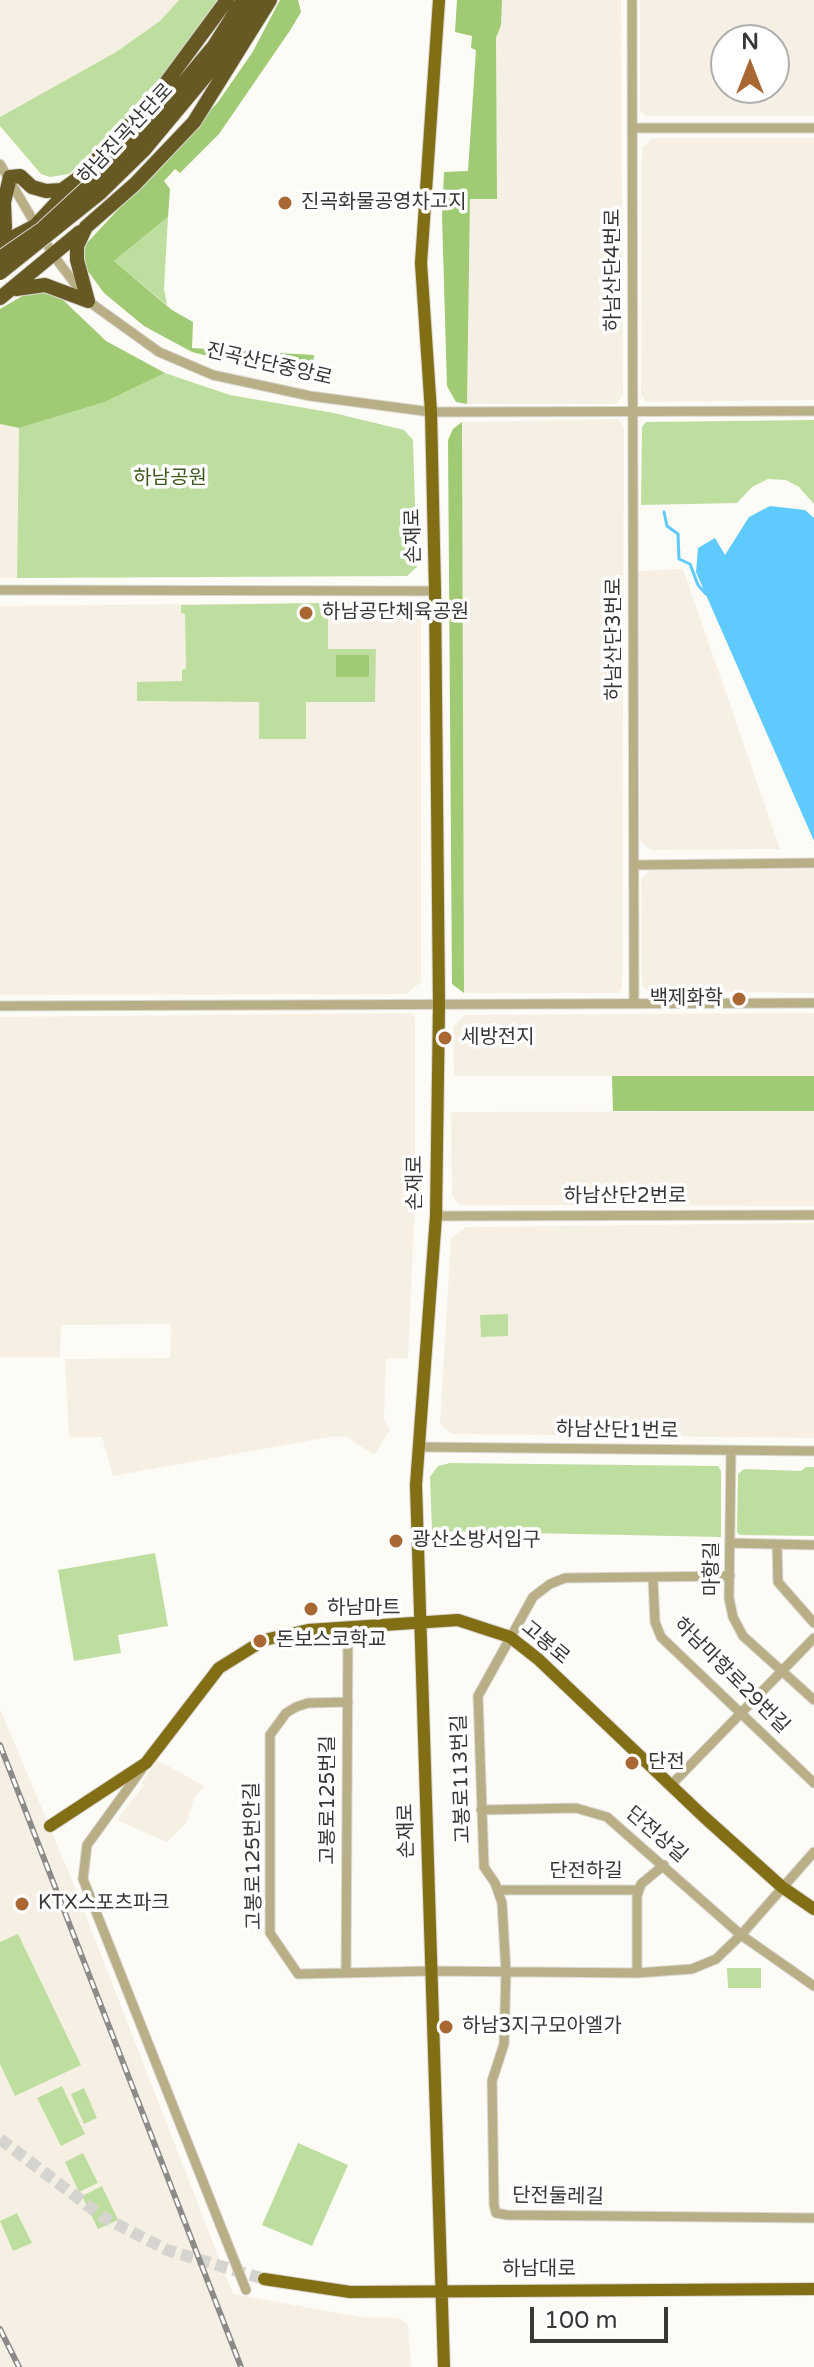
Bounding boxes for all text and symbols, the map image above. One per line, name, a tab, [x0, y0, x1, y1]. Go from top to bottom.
north arrow	[710, 24, 790, 104]
text: N	[741, 29, 759, 55]
street label: 하남진곡산단로	[73, 79, 179, 189]
place label: 진곡화물공영차고지	[301, 191, 467, 215]
marker: 진곡화물공영차고지	[276, 194, 294, 212]
street label: 하남산단4번로	[602, 209, 626, 331]
street label: 진곡산단중앙로	[204, 339, 334, 391]
park label: 하남공원	[133, 467, 207, 491]
street label: 손재로	[402, 508, 426, 564]
street label: 하남산단3번로	[603, 578, 627, 700]
place label: 하남공단체육공원	[322, 601, 469, 625]
marker: 하남공단체육공원	[297, 604, 315, 622]
place label: 백제화학	[649, 987, 723, 1011]
marker: 백제화학	[730, 990, 748, 1008]
place label: 세방전지	[461, 1026, 535, 1050]
marker: 세방전지	[436, 1029, 454, 1047]
street label: 손재로	[404, 1155, 428, 1211]
street label: 하남산단2번로	[564, 1185, 686, 1209]
street label: 하남산단1번로	[555, 1418, 679, 1444]
place label: 광산소방서입구	[412, 1529, 541, 1553]
marker: 광산소방서입구	[387, 1532, 405, 1550]
street label: 마항길	[701, 1541, 725, 1597]
place label: 하남마트	[327, 1597, 401, 1621]
marker: 하남마트	[302, 1600, 320, 1618]
street label: 하남마항로29번길	[668, 1613, 794, 1739]
street label: 고봉로	[516, 1616, 574, 1670]
place label: 돈보스코학교	[276, 1629, 386, 1653]
marker: 돈보스코학교	[251, 1632, 269, 1650]
street label: 고봉로113번길	[448, 1714, 476, 1844]
street label: 고봉로125번길	[317, 1735, 341, 1865]
place label: 단전	[648, 1751, 685, 1775]
marker: 단전	[623, 1754, 641, 1772]
street label: 고봉로125번안길	[241, 1782, 267, 1930]
street label: 단전상길	[620, 1802, 692, 1868]
street label: 손재로	[395, 1803, 419, 1859]
street label: 단전하길	[549, 1860, 623, 1884]
place label: KTX스포츠파크	[38, 1892, 170, 1916]
marker: KTX스포츠파크	[13, 1895, 31, 1913]
place label: 하남3지구모아엘가	[462, 2015, 622, 2039]
marker: 하남3지구모아엘가	[437, 2018, 455, 2036]
street label: 단전둘레길	[512, 2184, 604, 2210]
street label: 하남대로	[502, 2258, 576, 2282]
scale bar	[534, 2291, 672, 2341]
text: 100 m	[544, 2306, 618, 2335]

